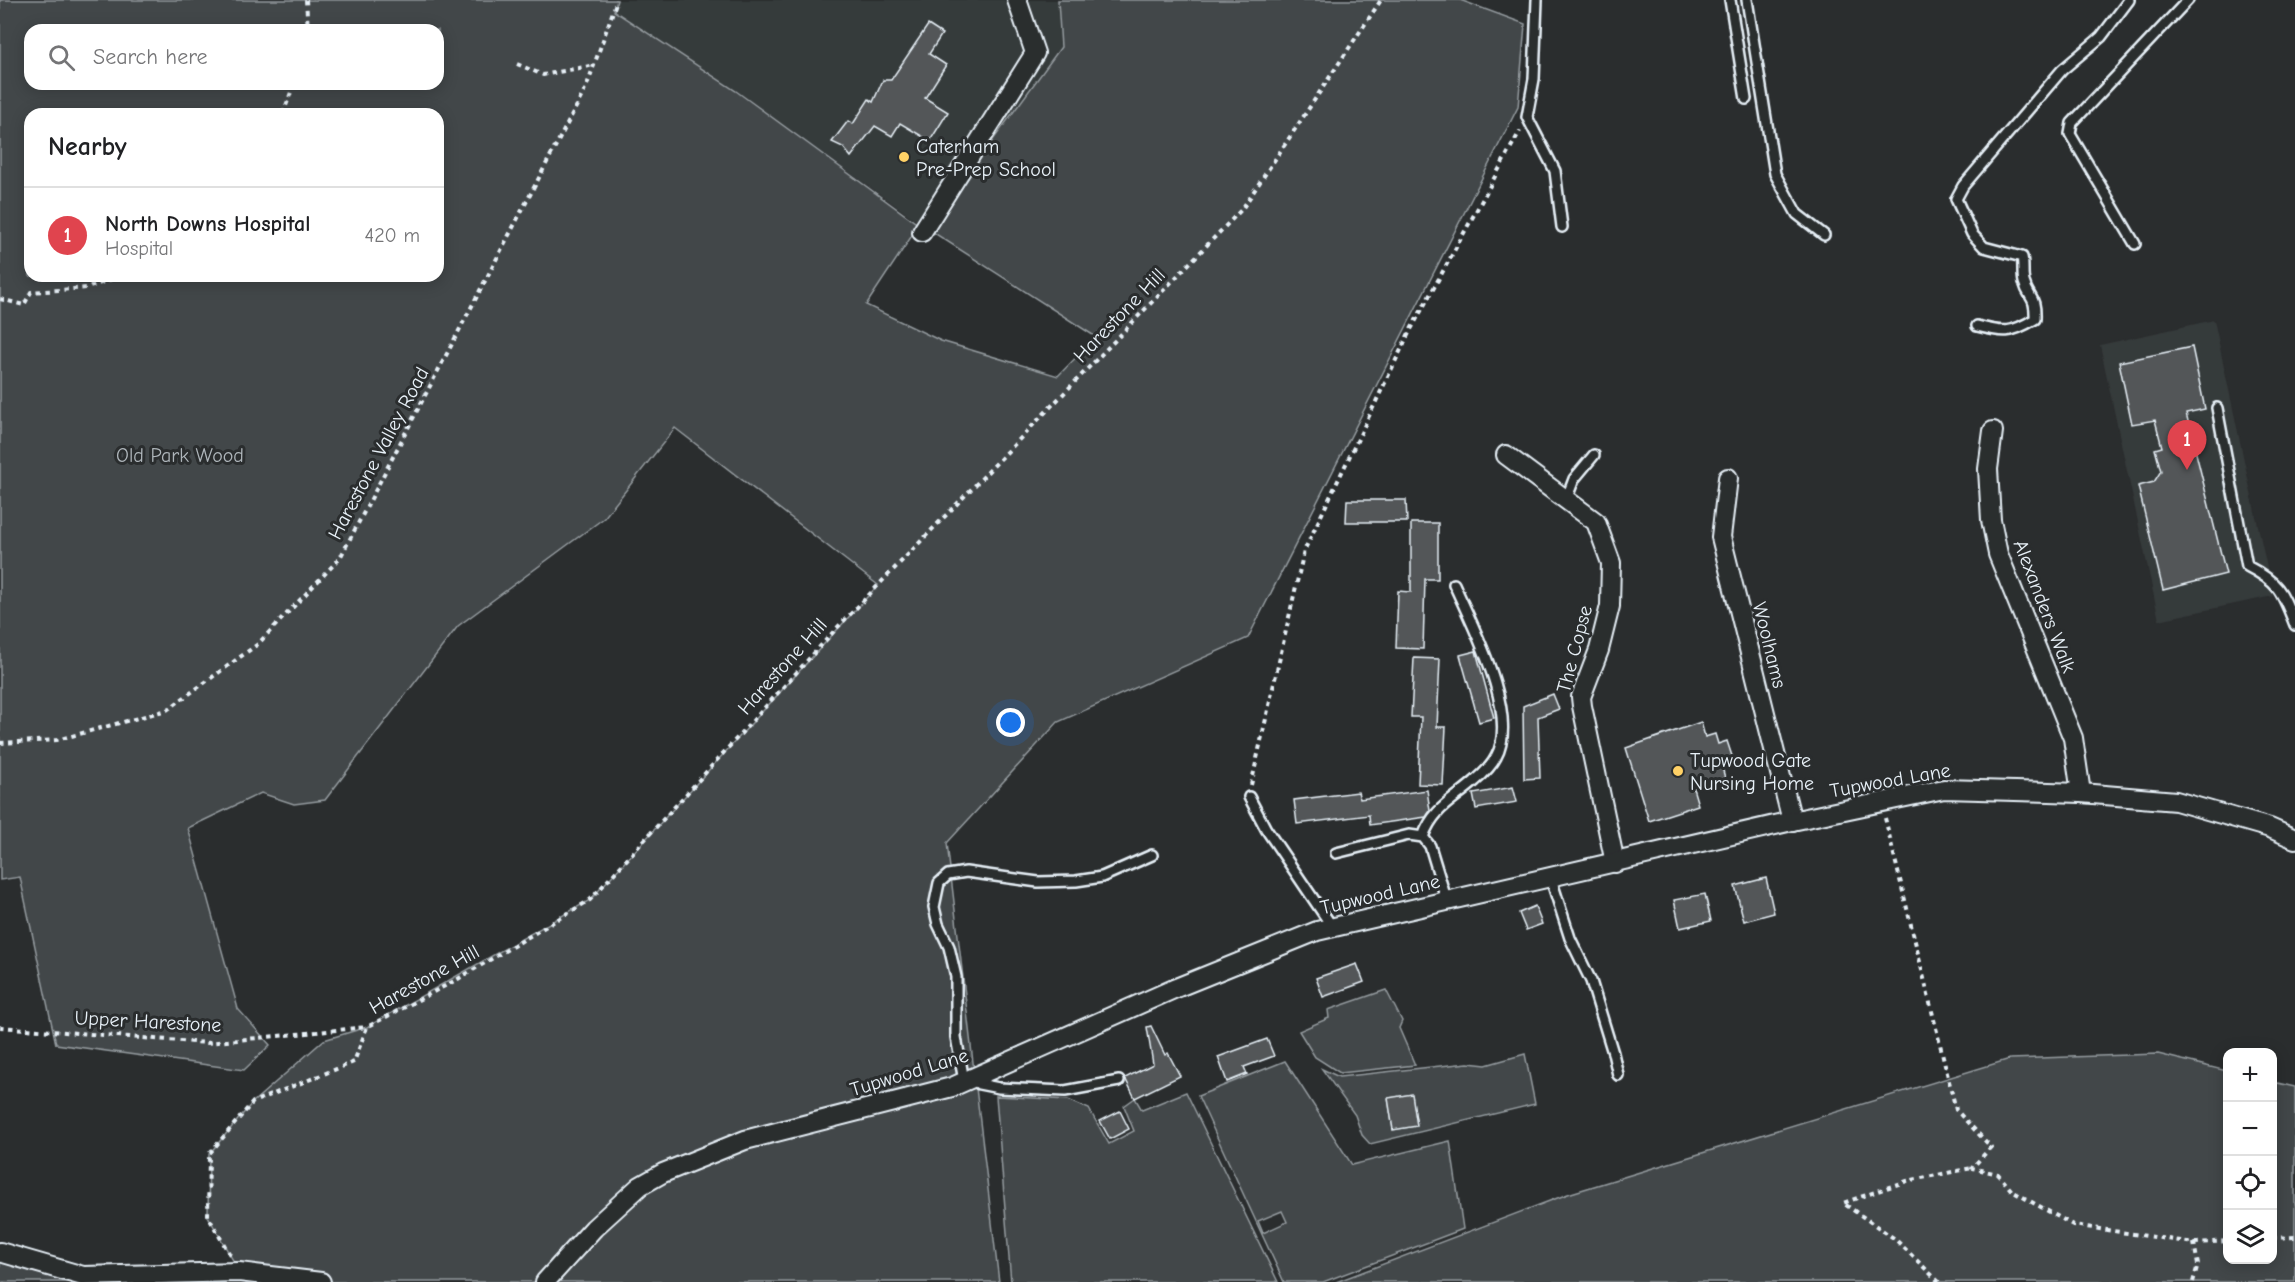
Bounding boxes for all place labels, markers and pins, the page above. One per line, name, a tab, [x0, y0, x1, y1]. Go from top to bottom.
place label: Caterham Pre-Prep School	[916, 135, 1056, 181]
marker: Caterham Pre-Prep School	[897, 150, 911, 164]
pin: 1	[2168, 420, 2206, 470]
place label: Tupwood Gate Nursing Home	[1690, 749, 1814, 795]
marker: Tupwood Gate Nursing Home	[1671, 764, 1685, 778]

